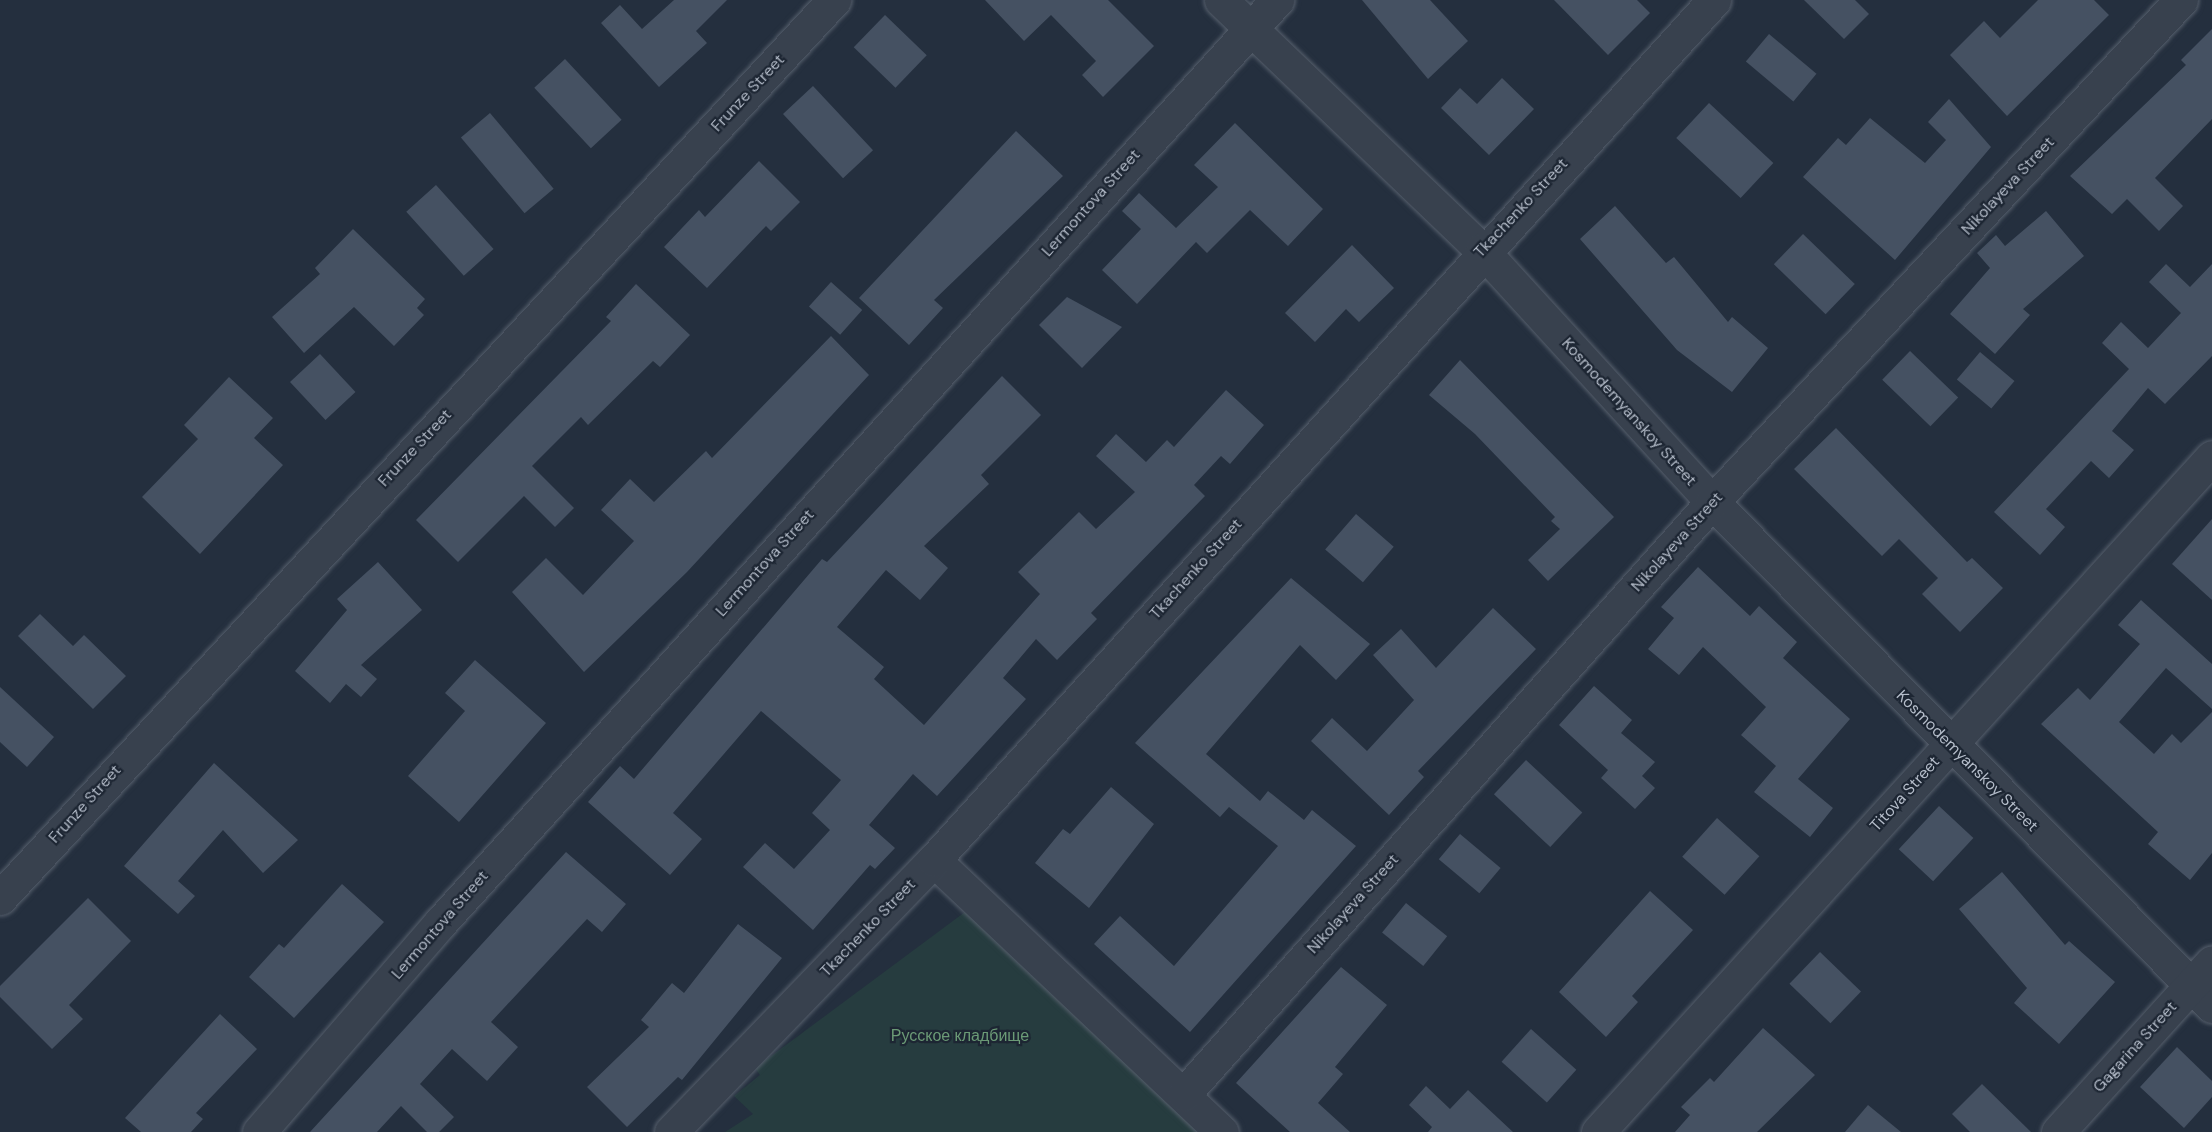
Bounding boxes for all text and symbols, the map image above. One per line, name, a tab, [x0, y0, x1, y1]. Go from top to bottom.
street label: Frunze Street	[707, 50, 789, 136]
street label: Nikolayeva Street	[1958, 133, 2058, 239]
street label: Lermontova Street	[1038, 145, 1144, 261]
street label: Tkachenko Street	[1470, 154, 1572, 262]
street label: Kosmodemyanskoy Street	[1558, 334, 1700, 490]
street label: Frunze Street	[374, 405, 456, 491]
street label: Nikolayeva Street	[1627, 488, 1727, 596]
street label: Lermontova Street	[712, 505, 818, 621]
street label: Tkachenko Street	[1146, 515, 1246, 623]
street label: Kosmodemyanskoy Street	[1892, 686, 2042, 836]
street label: Titova Street	[1866, 753, 1944, 835]
street label: Frunze Street	[45, 761, 125, 847]
street label: Nikolayeva Street	[1303, 850, 1403, 958]
street label: Lermontova Street	[388, 867, 492, 983]
street label: Tkachenko Street	[816, 875, 920, 981]
street label: Gagarina Street	[2089, 998, 2181, 1096]
park label: Русское кладбище	[891, 1026, 1029, 1046]

